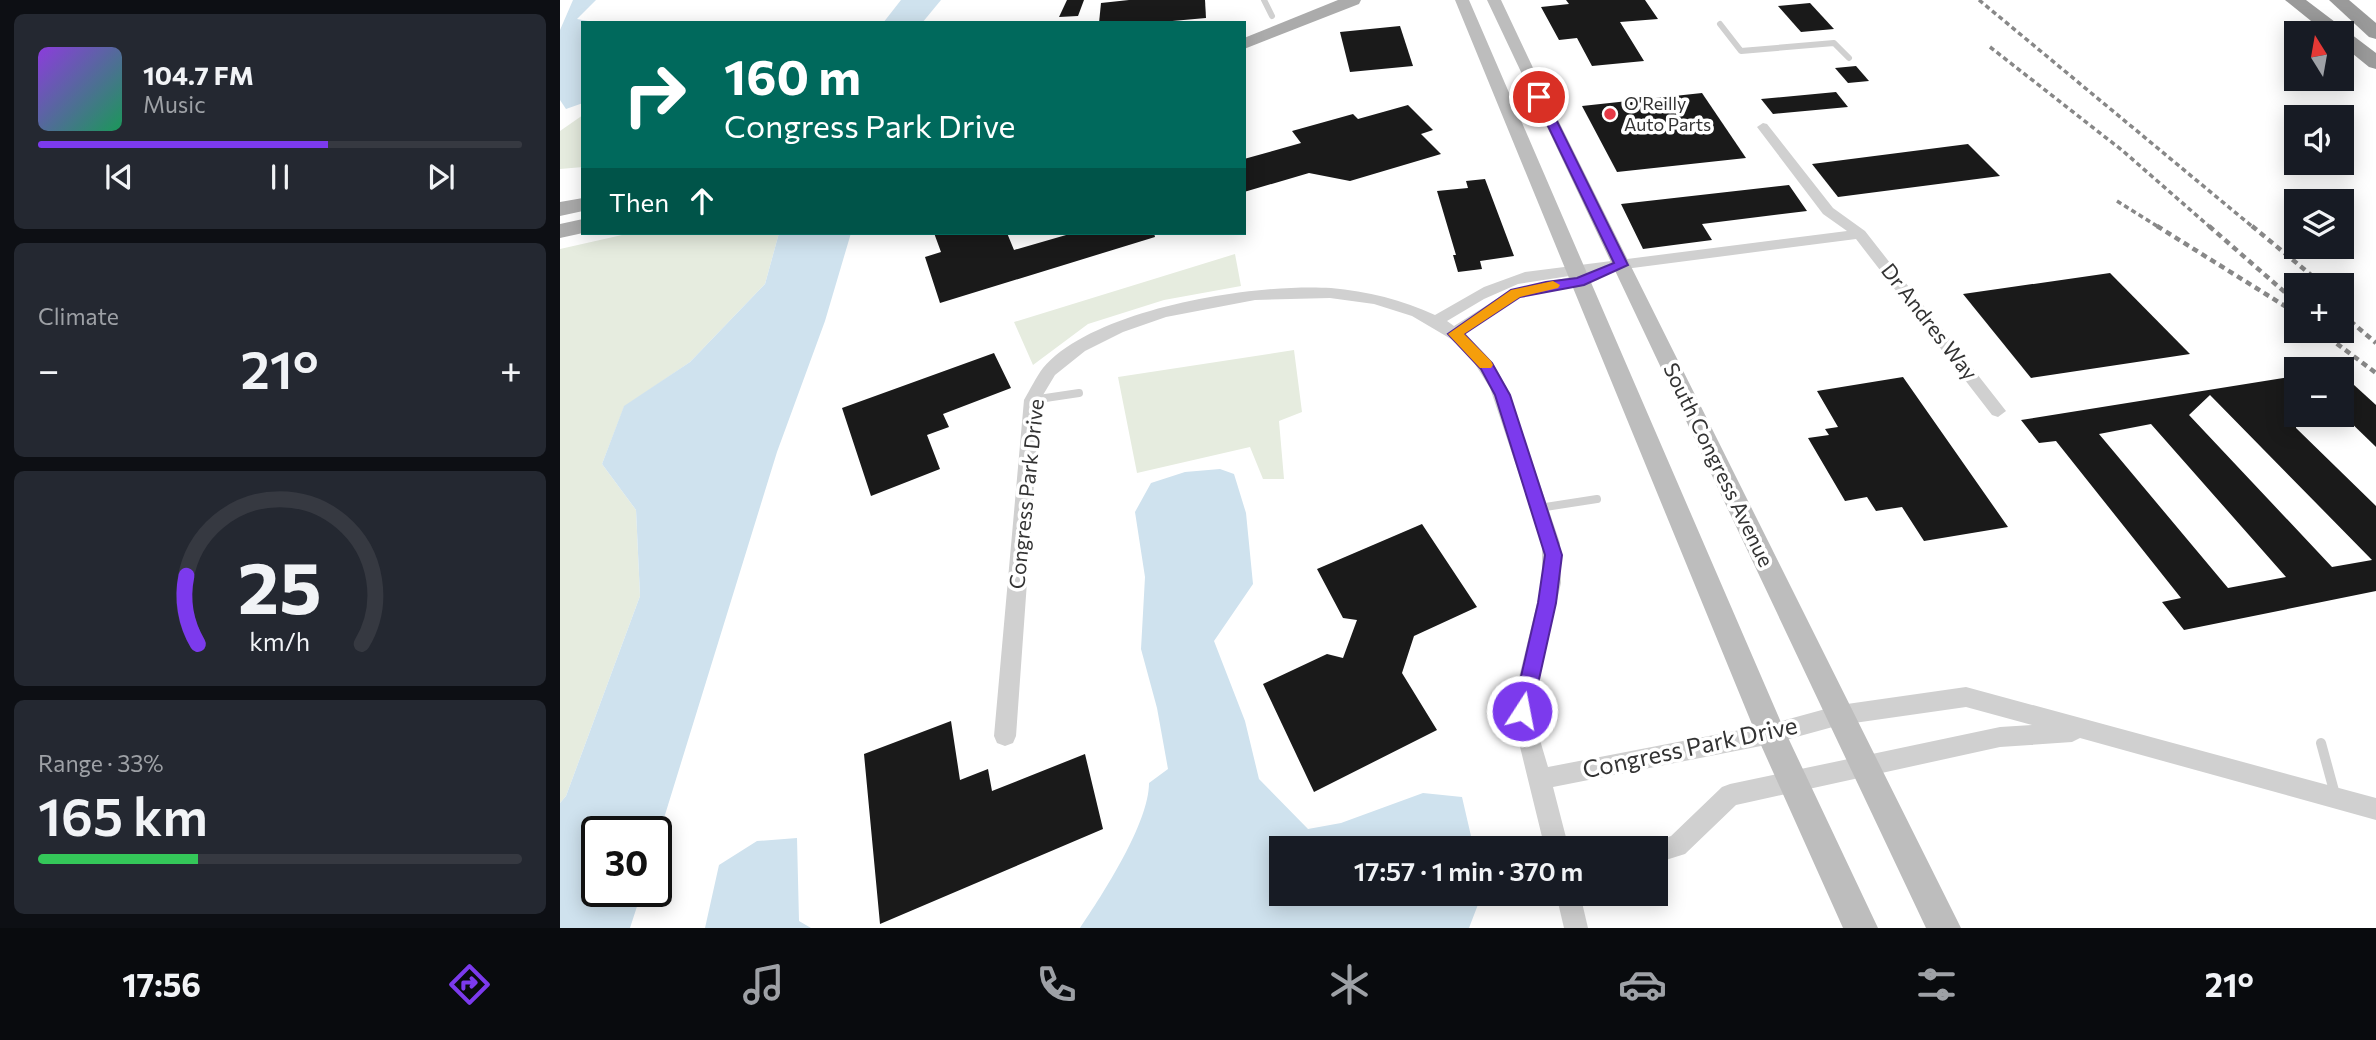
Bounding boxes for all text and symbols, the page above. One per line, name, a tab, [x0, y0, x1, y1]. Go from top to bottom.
north arrow	[2284, 21, 2354, 91]
map controls	[2284, 21, 2354, 427]
text: 160 m	[724, 45, 861, 105]
icon: right	[609, 49, 700, 140]
text: 104.7 FM	[143, 59, 254, 90]
pin	[1509, 67, 1569, 127]
icon: arrive	[1520, 78, 1558, 116]
text: Music	[143, 90, 206, 118]
place label: O'Reilly Auto Parts	[1624, 92, 1711, 135]
text: Congress Park Drive	[724, 105, 1015, 145]
button: sound	[2284, 105, 2354, 175]
marker: O'Reilly Auto Parts	[1602, 106, 1618, 122]
icon: previous	[100, 158, 138, 196]
icon: pause	[261, 158, 299, 196]
icon: next	[422, 158, 460, 196]
icon: ahead	[683, 182, 721, 220]
text: Then	[609, 186, 669, 217]
button: layers	[2284, 189, 2354, 259]
street label: Dr Andres Way	[1877, 258, 1984, 384]
button: +	[2284, 273, 2354, 343]
text: Climate	[38, 302, 119, 330]
text: 21°	[240, 336, 319, 400]
text: −	[38, 345, 60, 392]
text: +	[500, 345, 522, 392]
button: −	[2284, 357, 2354, 427]
street label: South Congress Avenue	[1659, 358, 1780, 570]
street label: Congress Park Drive	[1003, 397, 1048, 590]
text: 25	[238, 541, 322, 630]
text: km/h	[250, 626, 310, 656]
position arrow	[1485, 674, 1559, 748]
street label: Congress Park Drive	[1580, 710, 1800, 783]
text: Range · 33%	[38, 749, 164, 777]
text: 165 km	[38, 783, 208, 847]
speed limit sign: 30	[581, 816, 672, 907]
text: 17:57 · 1 min · 370 m	[1354, 855, 1583, 886]
icon: directions	[445, 960, 494, 1009]
icon: music	[739, 960, 788, 1009]
icon: phone	[1032, 960, 1081, 1009]
icon: climate	[1325, 960, 1374, 1009]
icon: car	[1618, 960, 1667, 1009]
icon: filters	[1912, 960, 1961, 1009]
text: 17:56	[122, 964, 201, 1004]
text: 21°	[2205, 964, 2254, 1004]

